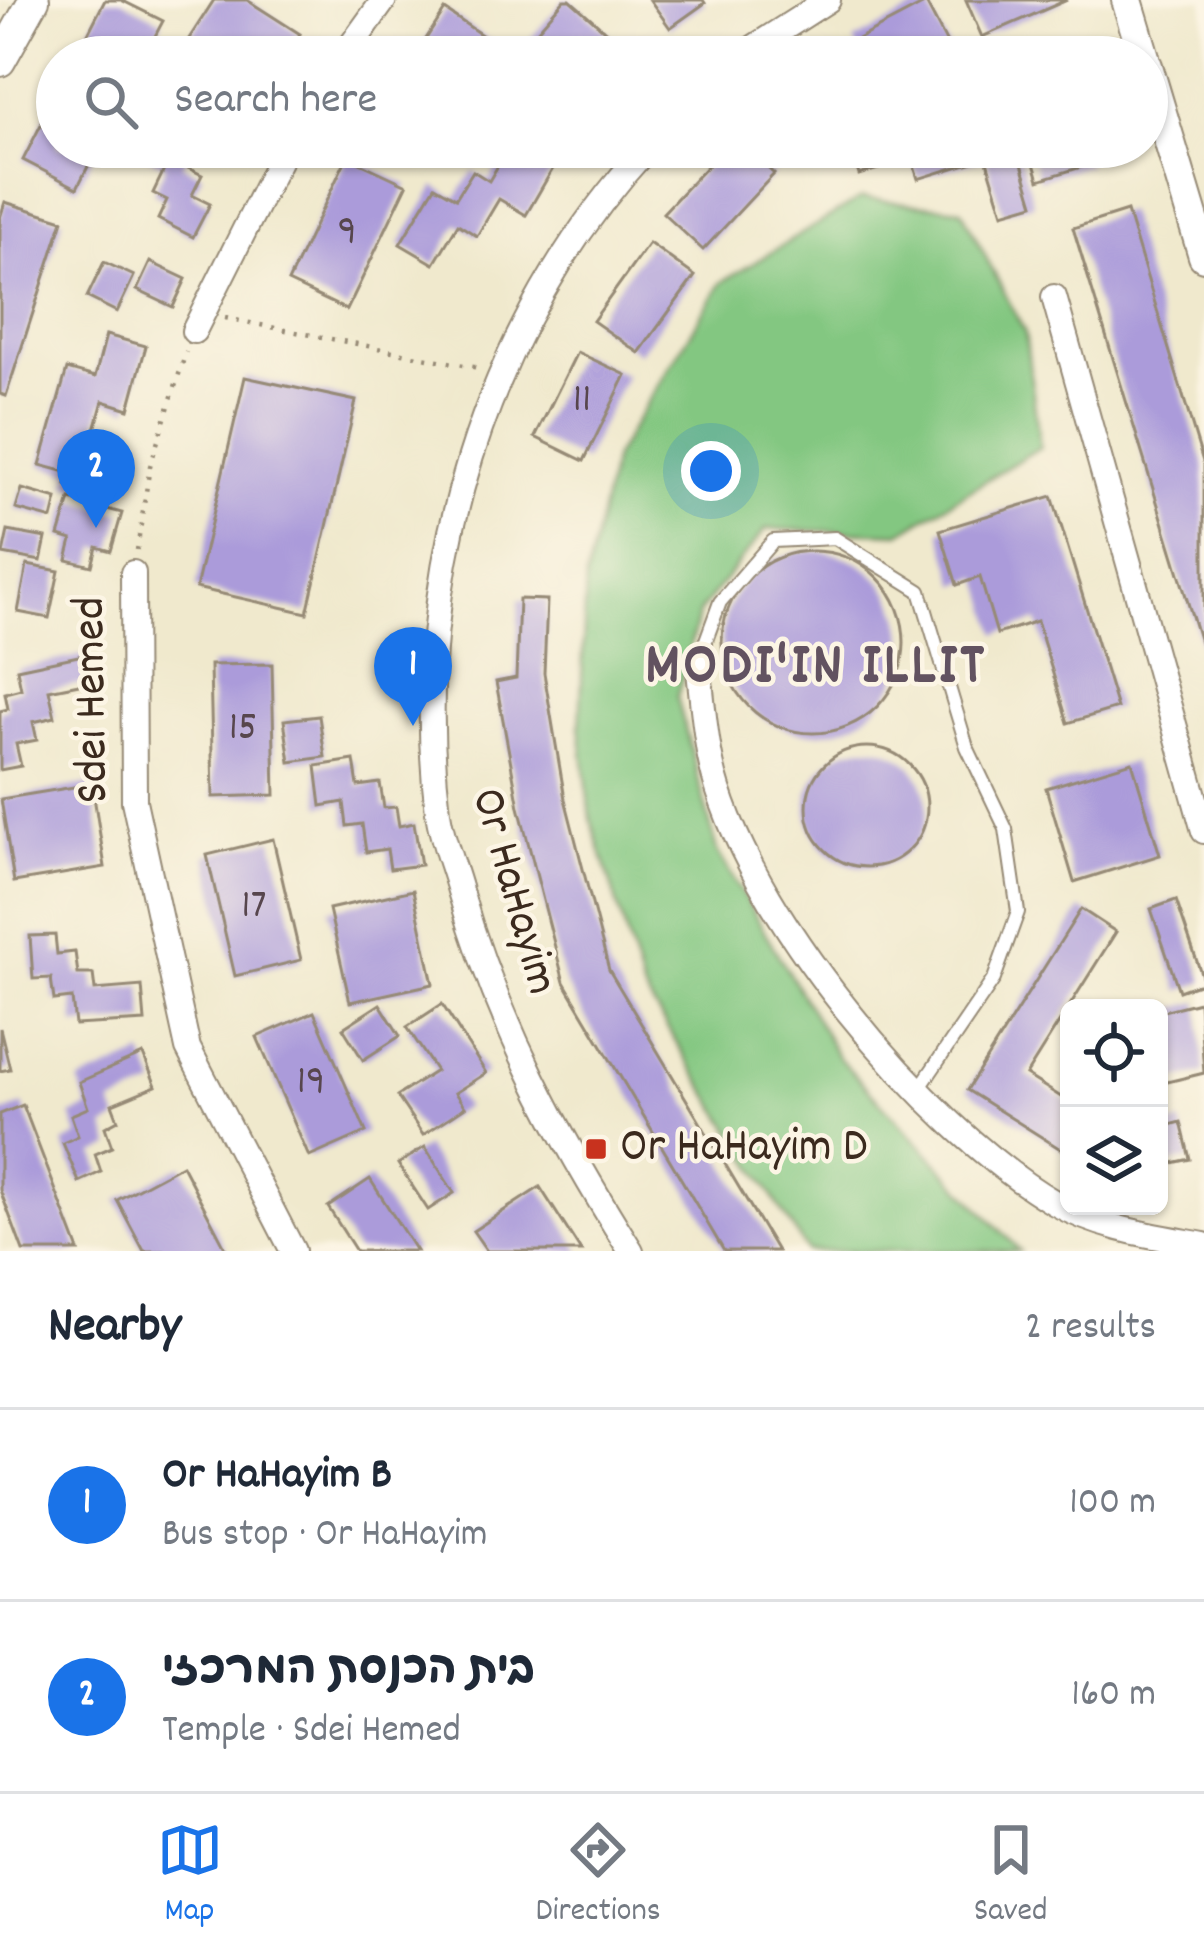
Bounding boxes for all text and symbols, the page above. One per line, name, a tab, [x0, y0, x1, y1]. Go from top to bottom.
search box	[36, 36, 1168, 168]
icon: search	[78, 69, 144, 135]
text: Search here	[174, 70, 377, 134]
house number: 9	[337, 204, 357, 264]
house number: 11	[573, 372, 591, 432]
pin: 2	[57, 429, 135, 528]
your location	[681, 441, 741, 501]
street label: Sdei Hemed	[58, 596, 130, 804]
district label: MODI'IN ILLIT	[645, 626, 987, 712]
pin: 1	[374, 627, 452, 726]
house number: 15	[229, 700, 257, 760]
street label: Or HaHayim	[450, 781, 574, 1003]
house number: 17	[241, 878, 267, 938]
map controls	[1060, 999, 1168, 1215]
button: locate	[1060, 999, 1168, 1107]
house number: 19	[297, 1054, 325, 1114]
button: layers	[1060, 1107, 1168, 1215]
place label: Or HaHayim D	[620, 1115, 868, 1184]
marker: Or HaHayim D	[583, 1136, 609, 1162]
text: Nearby	[48, 1293, 181, 1365]
text: 2 results	[1025, 1302, 1156, 1357]
text: Or HaHayim B	[162, 1445, 392, 1509]
text: 1	[83, 1477, 91, 1532]
text: 100 m	[1069, 1477, 1156, 1532]
text: Bus stop · Or HaHayim	[162, 1509, 488, 1564]
text: בית הכנסת המרכזי	[162, 1641, 535, 1705]
text: 2	[78, 1669, 96, 1724]
text: 160 m	[1071, 1669, 1156, 1724]
text: Temple · Sdei Hemed	[162, 1705, 461, 1760]
tab: Map	[157, 1817, 223, 1936]
tab: Directions	[536, 1817, 661, 1936]
tab: Saved	[974, 1817, 1047, 1936]

